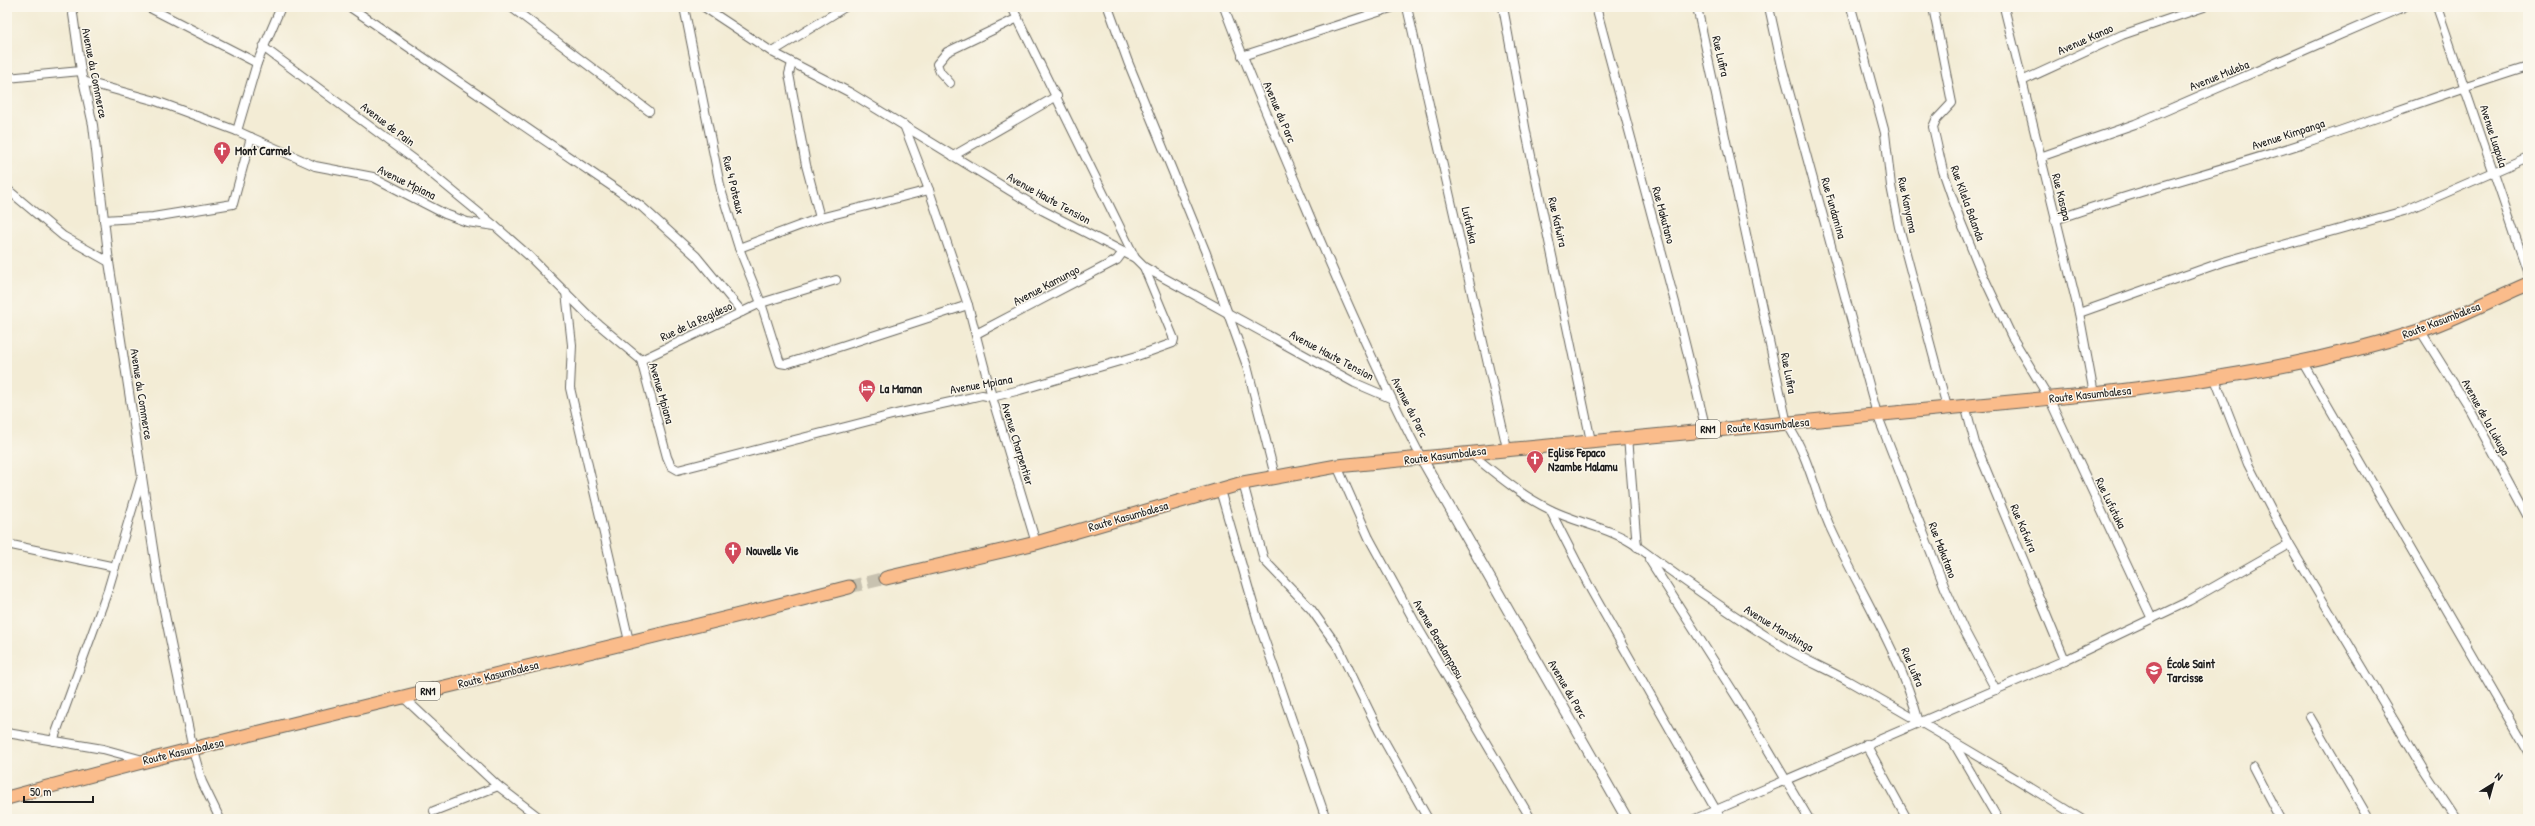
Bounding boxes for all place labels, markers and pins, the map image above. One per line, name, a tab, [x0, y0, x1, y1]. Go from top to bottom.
church icon: Mont Carmel	[212, 140, 232, 165]
place label: Mont Carmel	[235, 142, 292, 159]
hotel icon: La Maman	[857, 378, 877, 403]
place label: La Maman	[880, 380, 923, 397]
place label: Eglise Fepaco Nzambe Malamu	[1548, 444, 1618, 475]
church icon: Eglise Fepaco Nzambe Malamu	[1525, 449, 1545, 474]
church icon: Nouvelle Vie	[723, 540, 743, 565]
place label: Nouvelle Vie	[746, 542, 799, 559]
place label: École Saint Tarcisse	[2166, 655, 2216, 686]
school or university icon: École Saint Tarcisse	[2144, 660, 2164, 685]

